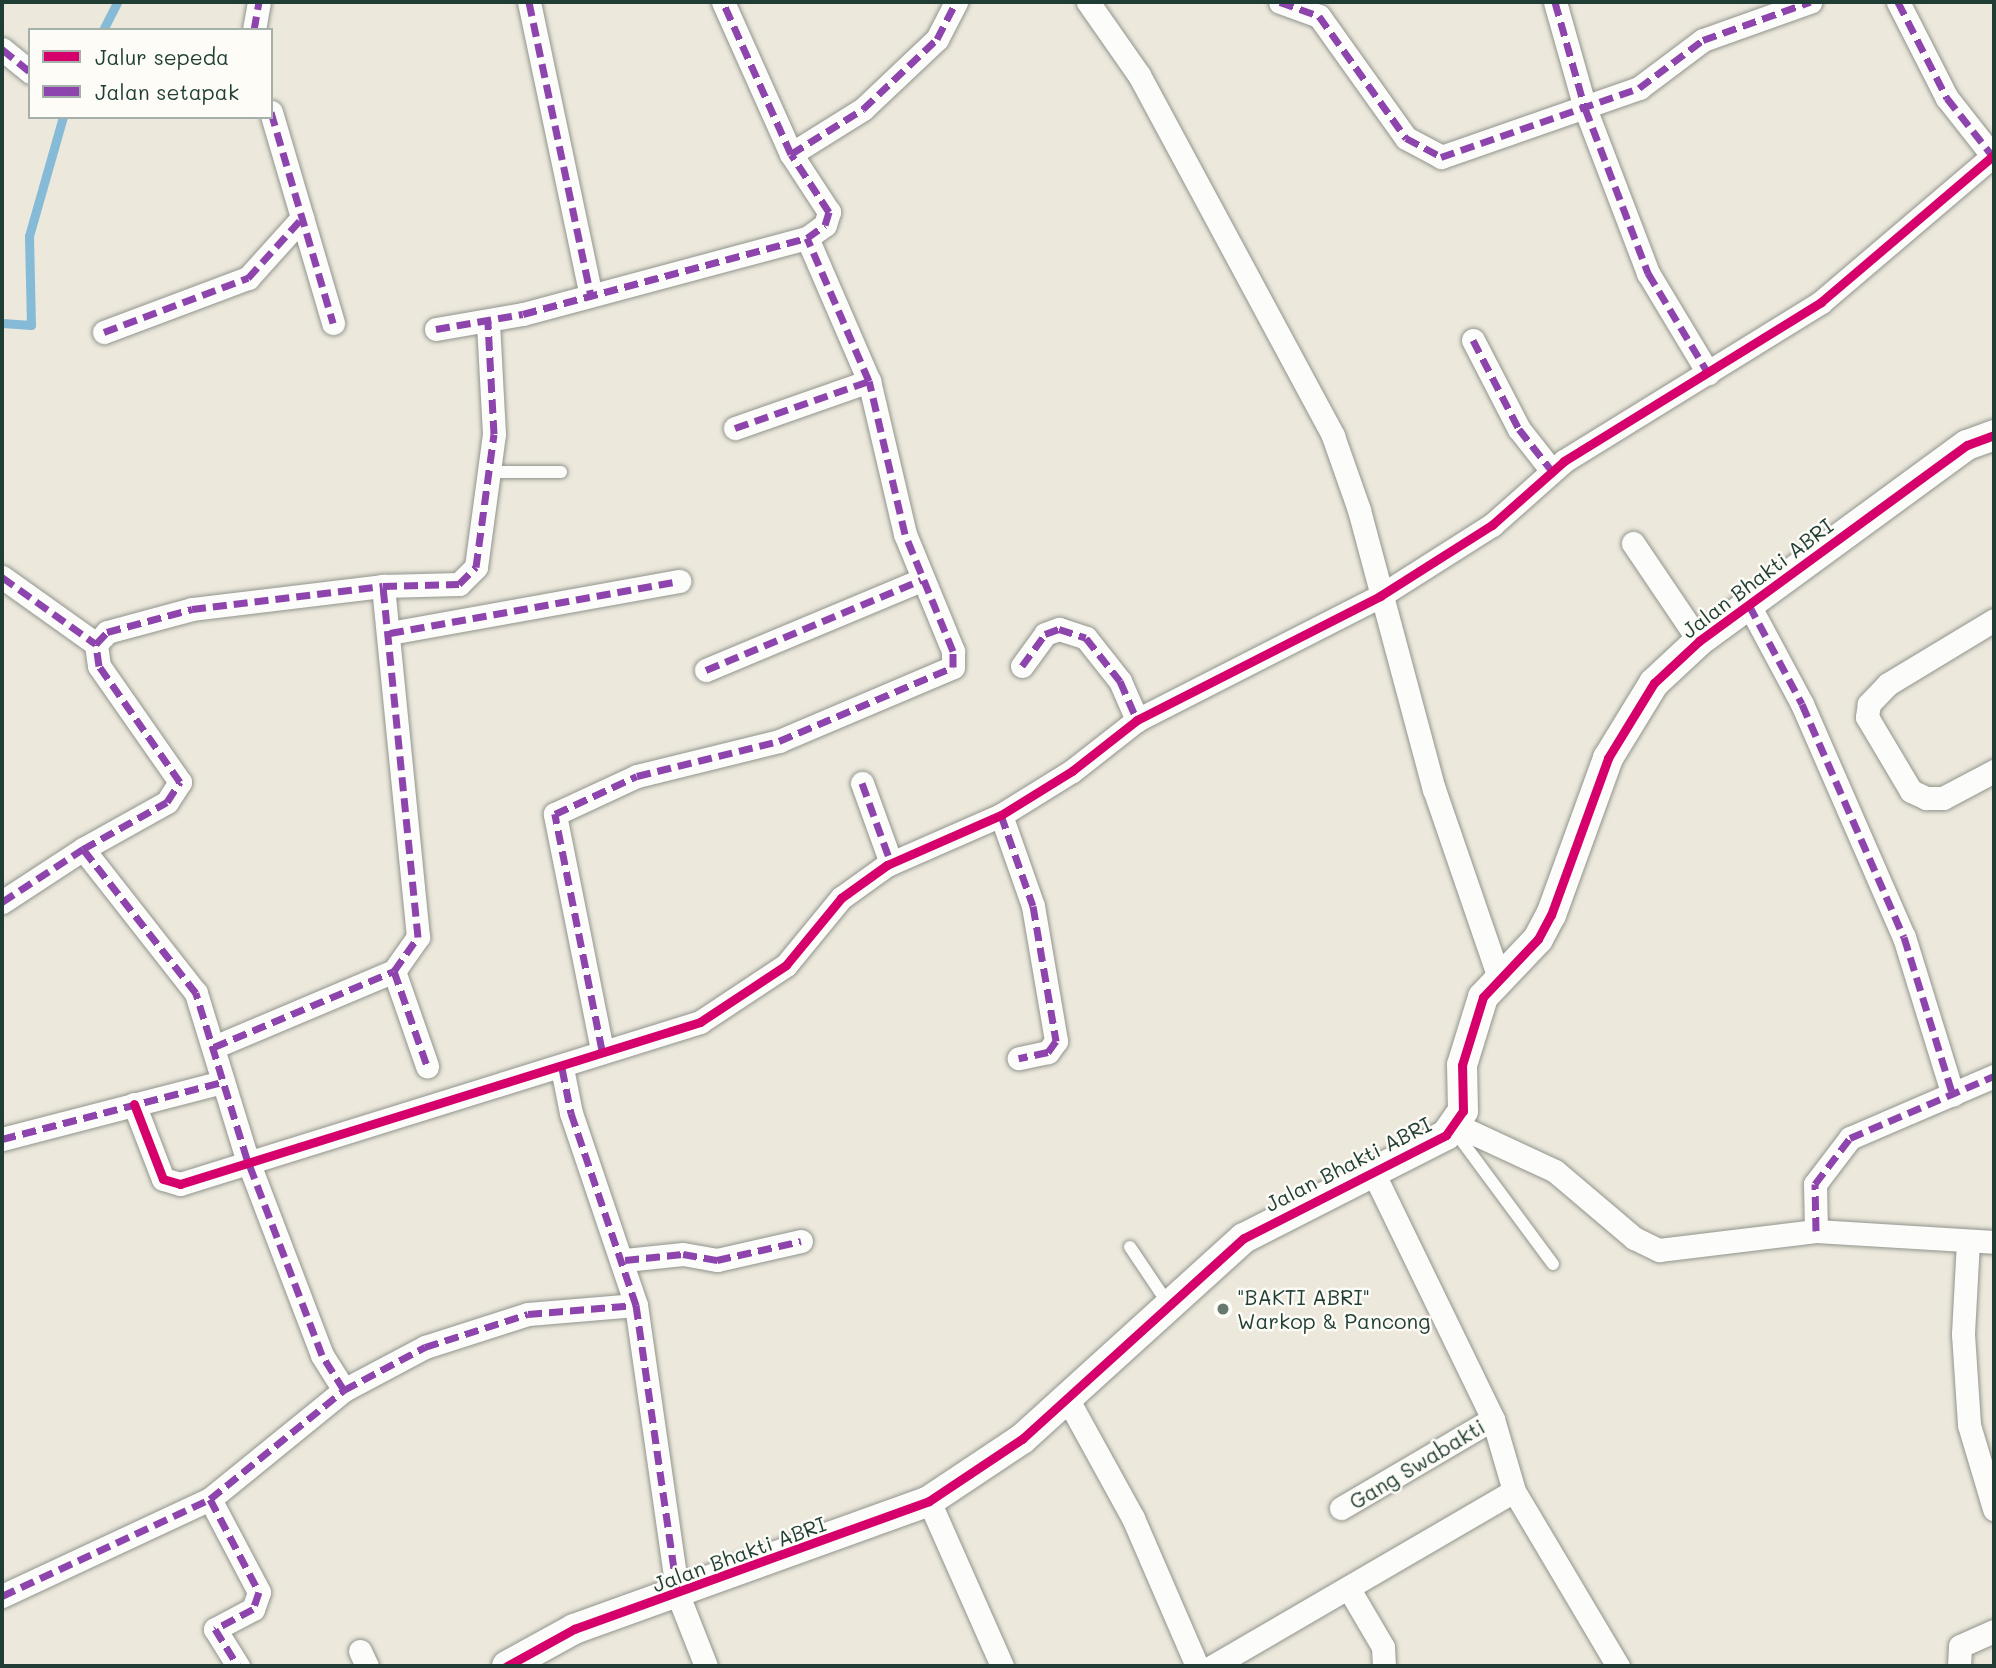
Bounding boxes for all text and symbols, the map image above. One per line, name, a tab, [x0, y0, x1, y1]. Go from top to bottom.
legend	[28, 28, 273, 119]
text: Jalur sepeda	[95, 43, 229, 70]
text: Jalan setapak	[95, 78, 239, 105]
street label: Jalan Bhakti ABRI	[1676, 513, 1838, 643]
street label: Jalan Bhakti ABRI	[1261, 1111, 1435, 1217]
place label: "BAKTI ABRI" Warkop & Pancong	[1237, 1284, 1430, 1334]
marker: "BAKTI ABRI" Warkop & Pancong	[1215, 1301, 1231, 1317]
street label: Gang Swabakti	[1345, 1414, 1489, 1514]
street label: Jalan Bhakti ABRI	[649, 1511, 829, 1597]

